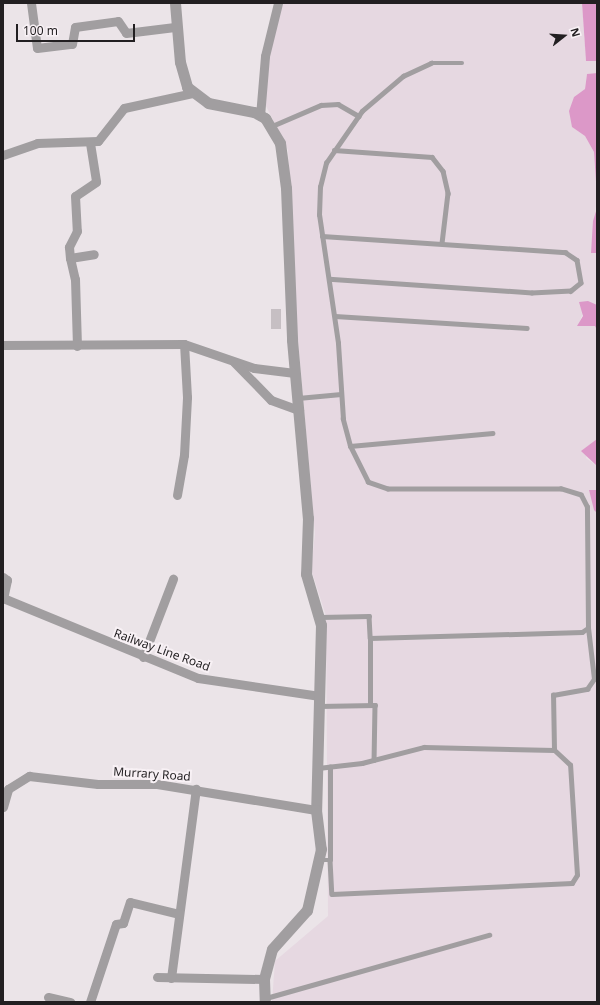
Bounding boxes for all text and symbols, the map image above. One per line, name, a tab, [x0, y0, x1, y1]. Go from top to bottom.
scale bar	[18, 16, 137, 42]
north arrow	[544, 16, 584, 56]
text: 100 m	[23, 22, 58, 39]
text: N	[567, 26, 584, 39]
street label: Railway Line Road	[112, 626, 212, 674]
street label: Murrary Road	[113, 764, 191, 784]

